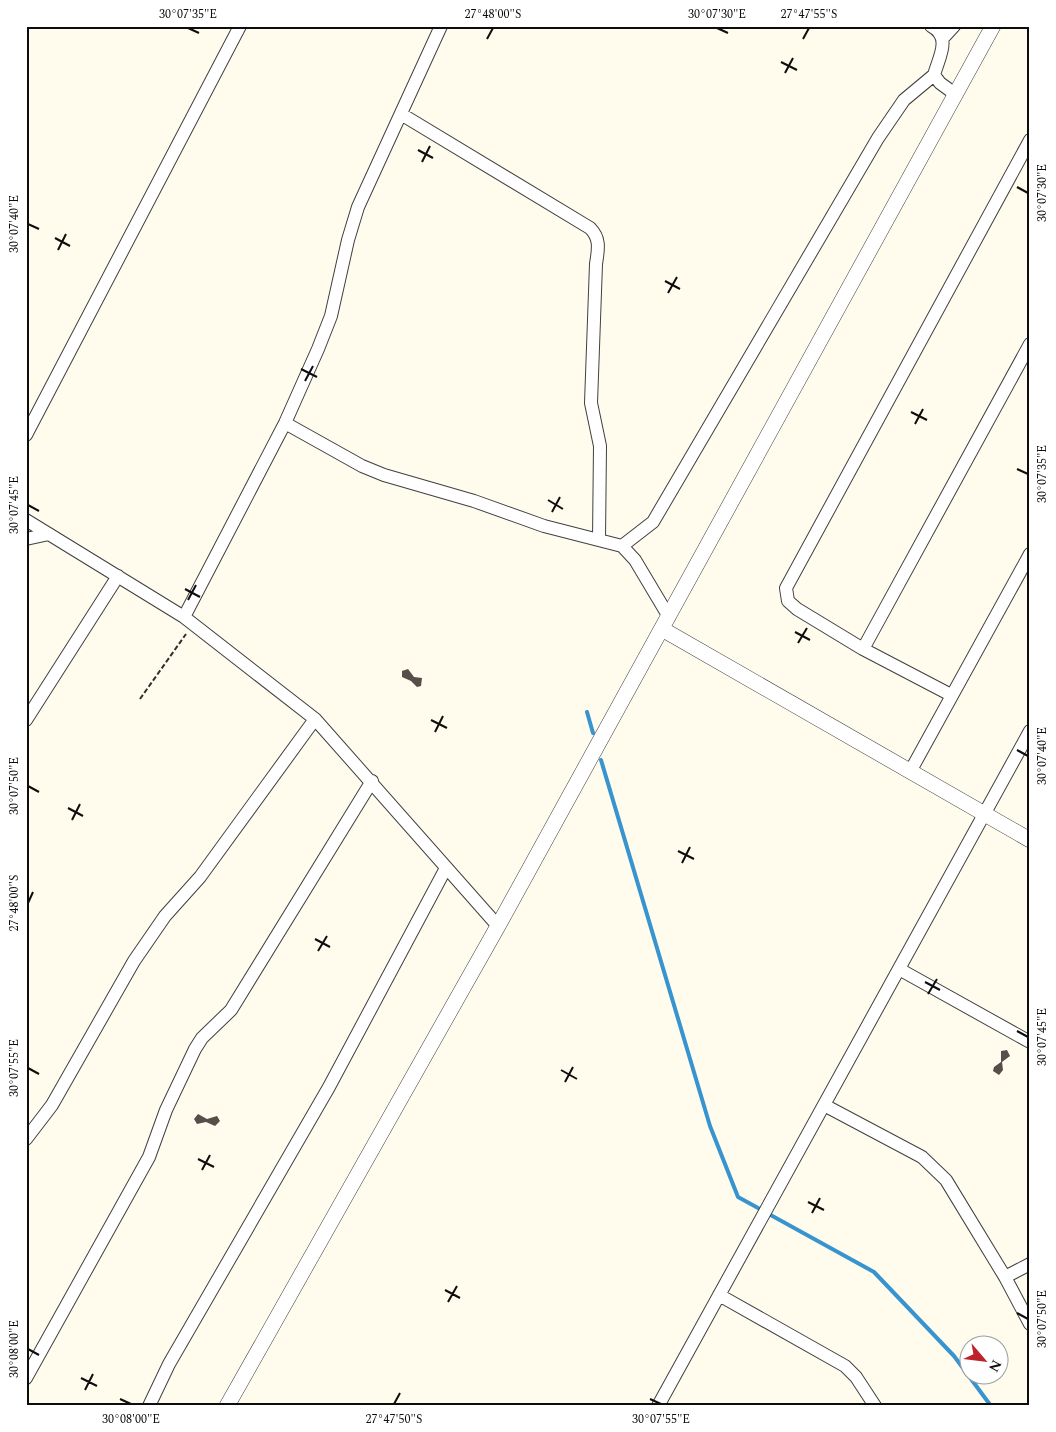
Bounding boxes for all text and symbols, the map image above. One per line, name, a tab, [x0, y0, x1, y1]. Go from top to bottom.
text: 30°07'35"E	[159, 5, 217, 24]
text: 27°48'00"S	[465, 5, 521, 24]
text: 30°07'30"E	[688, 5, 746, 24]
text: 27°47'55"S	[781, 5, 837, 24]
text: 30°07'30"E	[1033, 164, 1052, 222]
text: 30°07'40"E	[5, 195, 24, 253]
text: 30°07'35"E	[1033, 445, 1052, 503]
text: 30°07'45"E	[5, 476, 24, 534]
text: 30°07'40"E	[1033, 727, 1052, 785]
text: 30°07'50"E	[5, 757, 24, 815]
text: 27°48'00"S	[5, 875, 24, 931]
text: 30°07'45"E	[1033, 1008, 1052, 1066]
text: 30°07'55"E	[5, 1039, 24, 1097]
text: 30°07'50"E	[1033, 1290, 1052, 1348]
text: 30°08'00"E	[5, 1320, 24, 1378]
north arrow	[958, 1334, 1008, 1384]
text: N	[983, 1356, 1007, 1376]
text: 30°08'00"E	[102, 1410, 160, 1429]
text: 27°47'50"S	[366, 1410, 422, 1429]
text: 30°07'55"E	[632, 1410, 690, 1429]

